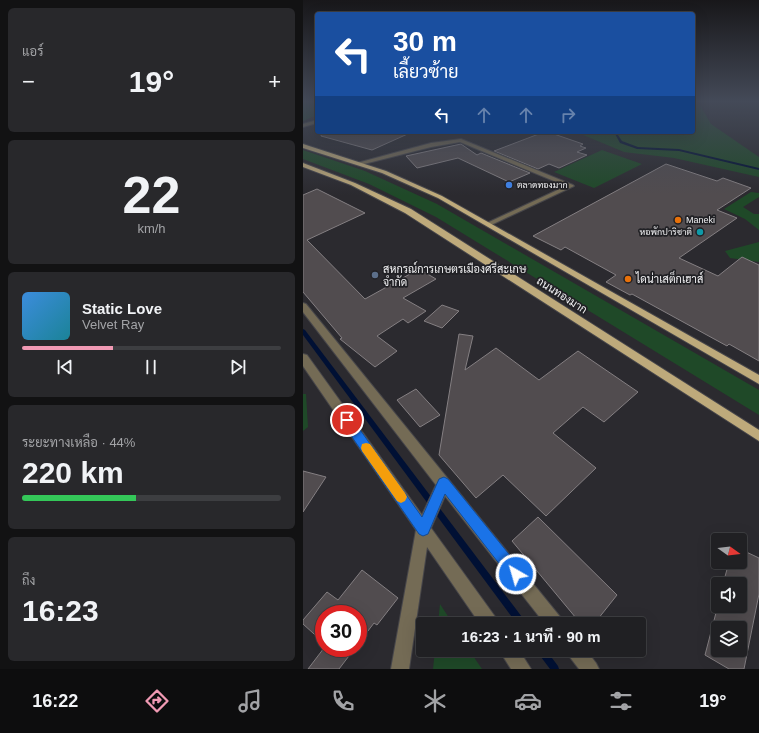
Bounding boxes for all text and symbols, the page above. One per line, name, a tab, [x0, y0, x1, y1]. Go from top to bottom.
text: 30 m	[393, 26, 457, 57]
icon: left	[327, 28, 379, 80]
text: แอร์	[22, 44, 43, 59]
text: เลี้ยวซ้าย	[393, 62, 459, 82]
text: 19°	[129, 65, 174, 98]
text: −	[22, 69, 35, 94]
text: +	[268, 69, 281, 94]
icon: left	[431, 104, 453, 126]
icon: ahead	[473, 104, 495, 126]
icon: ahead	[515, 104, 537, 126]
icon: right	[557, 104, 579, 126]
text: 22	[123, 166, 180, 224]
marker: ตลาดทองมาก	[504, 180, 514, 190]
place label: ตลาดทองมาก	[517, 180, 568, 190]
marker: Maneki	[673, 215, 683, 225]
place label: Maneki	[686, 215, 715, 225]
text: km/h	[137, 221, 166, 236]
place label: หอพักปาริชาติ	[639, 226, 692, 237]
marker: หอพักปาริชาติ	[695, 227, 705, 237]
place label: สหกรณ์การเกษตรเมืองศรีสะเกษ จำกัด	[383, 261, 527, 288]
marker: สหกรณ์การเกษตรเมืองศรีสะเกษ จำกัด	[370, 270, 380, 280]
place label: ไดน่าเสต็กเฮาส์	[635, 270, 703, 285]
street label: ถนนทองมาก	[535, 274, 589, 316]
marker: ไดน่าเสต็กเฮาส์	[623, 274, 633, 284]
text: Static Love	[82, 300, 162, 317]
text: Velvet Ray	[82, 317, 144, 332]
icon: previous	[54, 356, 76, 378]
icon: pause	[140, 356, 162, 378]
icon: next	[227, 356, 249, 378]
pin	[330, 403, 364, 437]
icon: arrive	[336, 409, 358, 431]
text: ระยะทางเหลือ · 44%	[22, 435, 135, 450]
text: 220 km	[22, 456, 124, 489]
north arrow	[711, 533, 747, 569]
map controls	[711, 533, 747, 657]
position arrow	[495, 553, 537, 595]
text: ถึง	[22, 573, 35, 588]
button: sound	[711, 577, 747, 613]
text: 16:23	[22, 594, 99, 627]
speed limit sign: 30	[315, 605, 367, 657]
button: layers	[711, 621, 747, 657]
text: 16:23 · 1 นาที · 90 m	[461, 628, 601, 645]
icon: directions	[143, 687, 171, 715]
icon: music	[236, 687, 264, 715]
icon: phone	[329, 687, 357, 715]
icon: climate	[421, 687, 449, 715]
icon: car	[514, 687, 542, 715]
icon: filters	[607, 687, 635, 715]
text: 16:22	[32, 691, 78, 711]
text: 19°	[699, 691, 727, 711]

